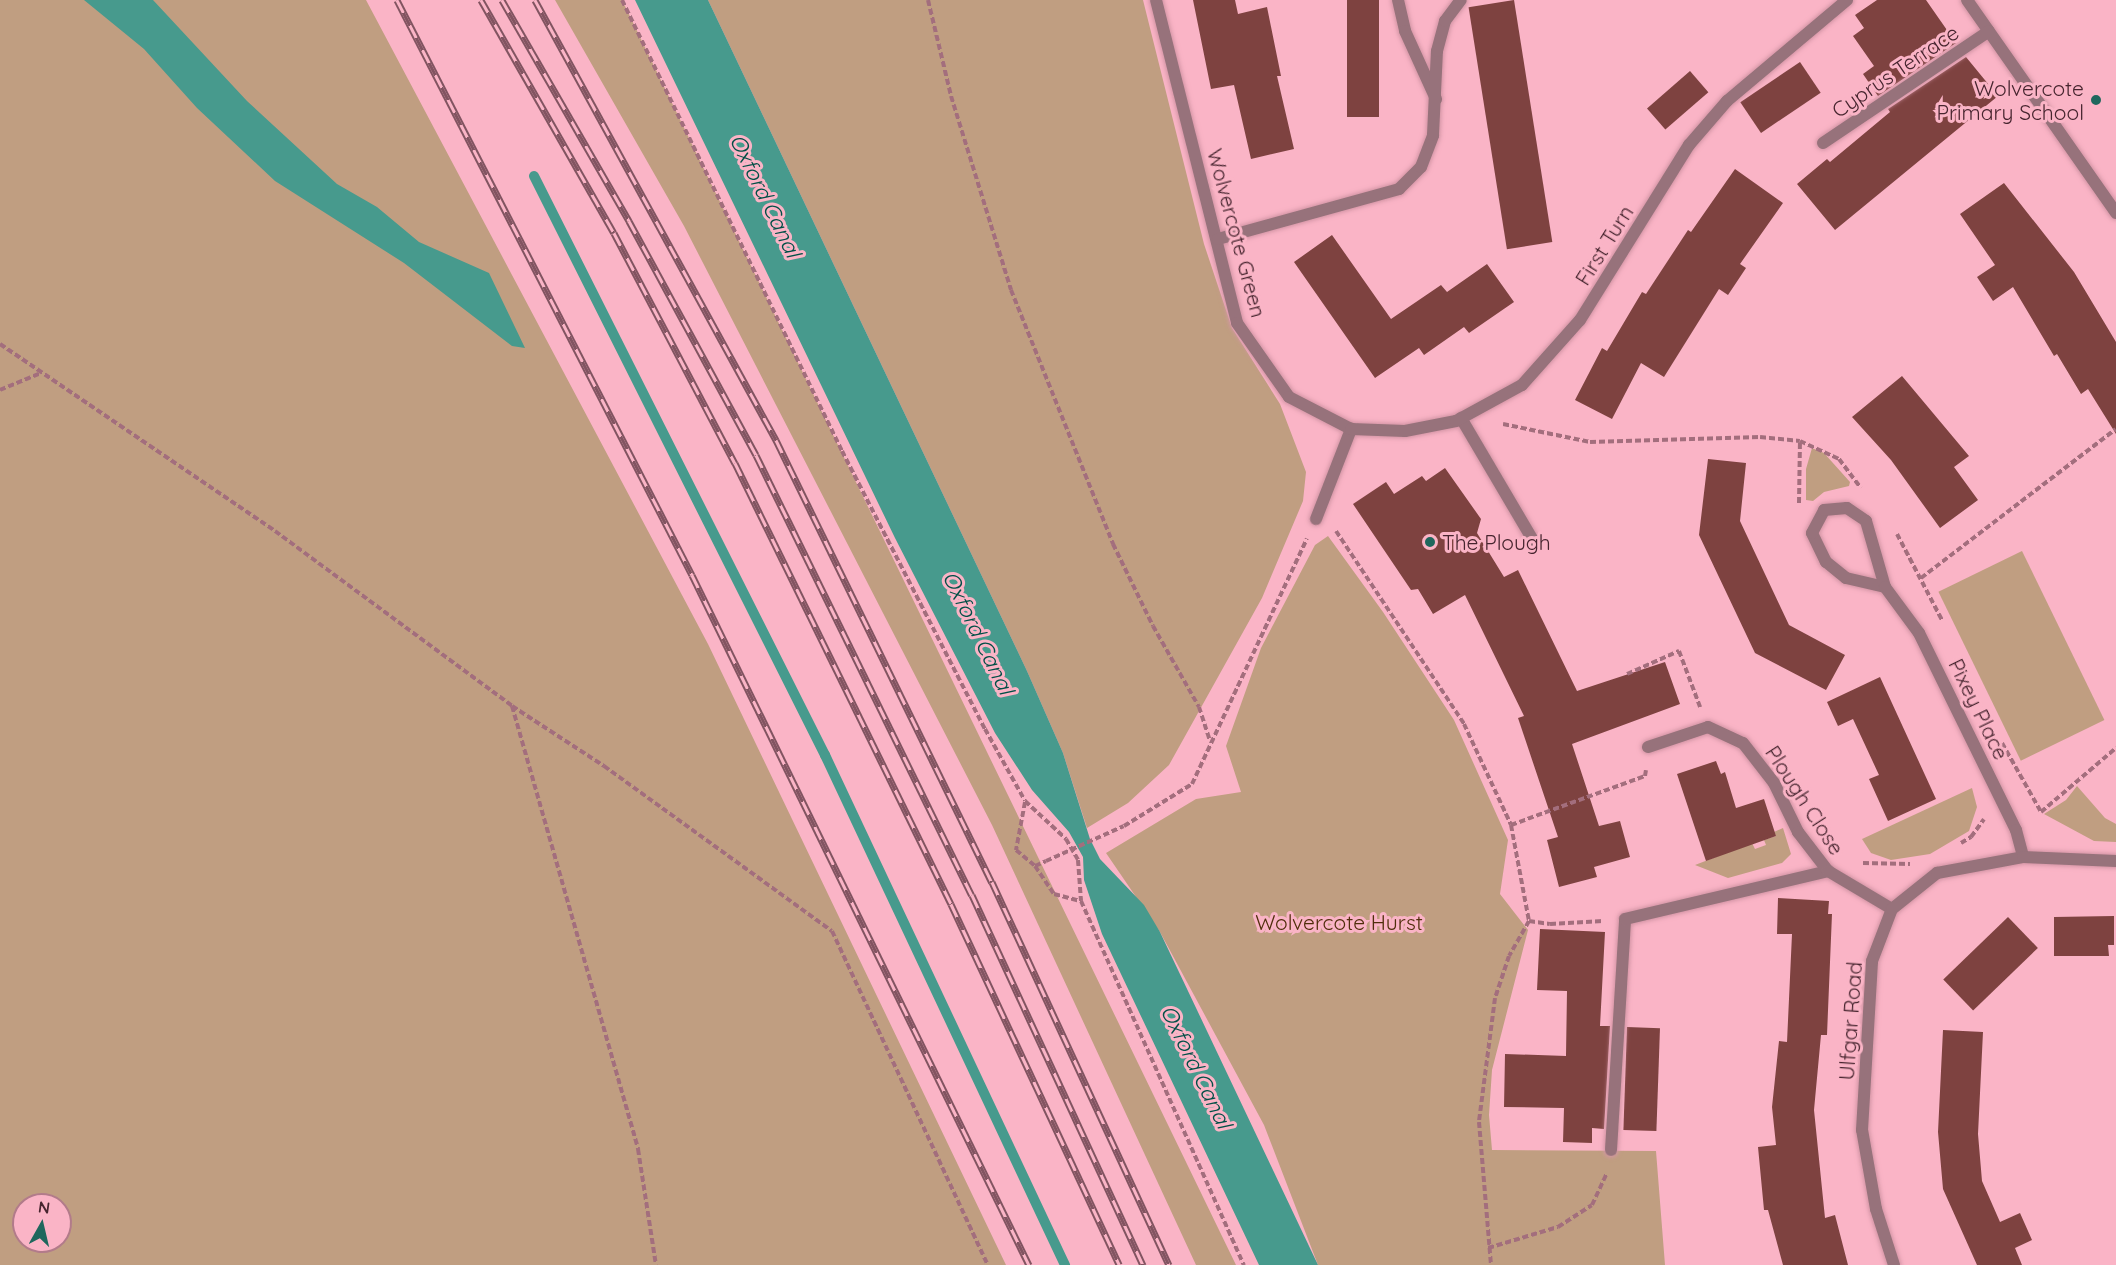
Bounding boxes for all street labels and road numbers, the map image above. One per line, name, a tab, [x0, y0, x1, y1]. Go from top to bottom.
street label: Cyprus Terrace	[1827, 19, 1963, 123]
street label: Wolvercote Green	[1202, 146, 1272, 320]
street label: First Turn	[1570, 200, 1638, 290]
street label: Pixey Place	[1944, 654, 2014, 764]
street label: Plough Close	[1760, 741, 1850, 859]
street label: Ulfgar Road	[1833, 961, 1867, 1081]

